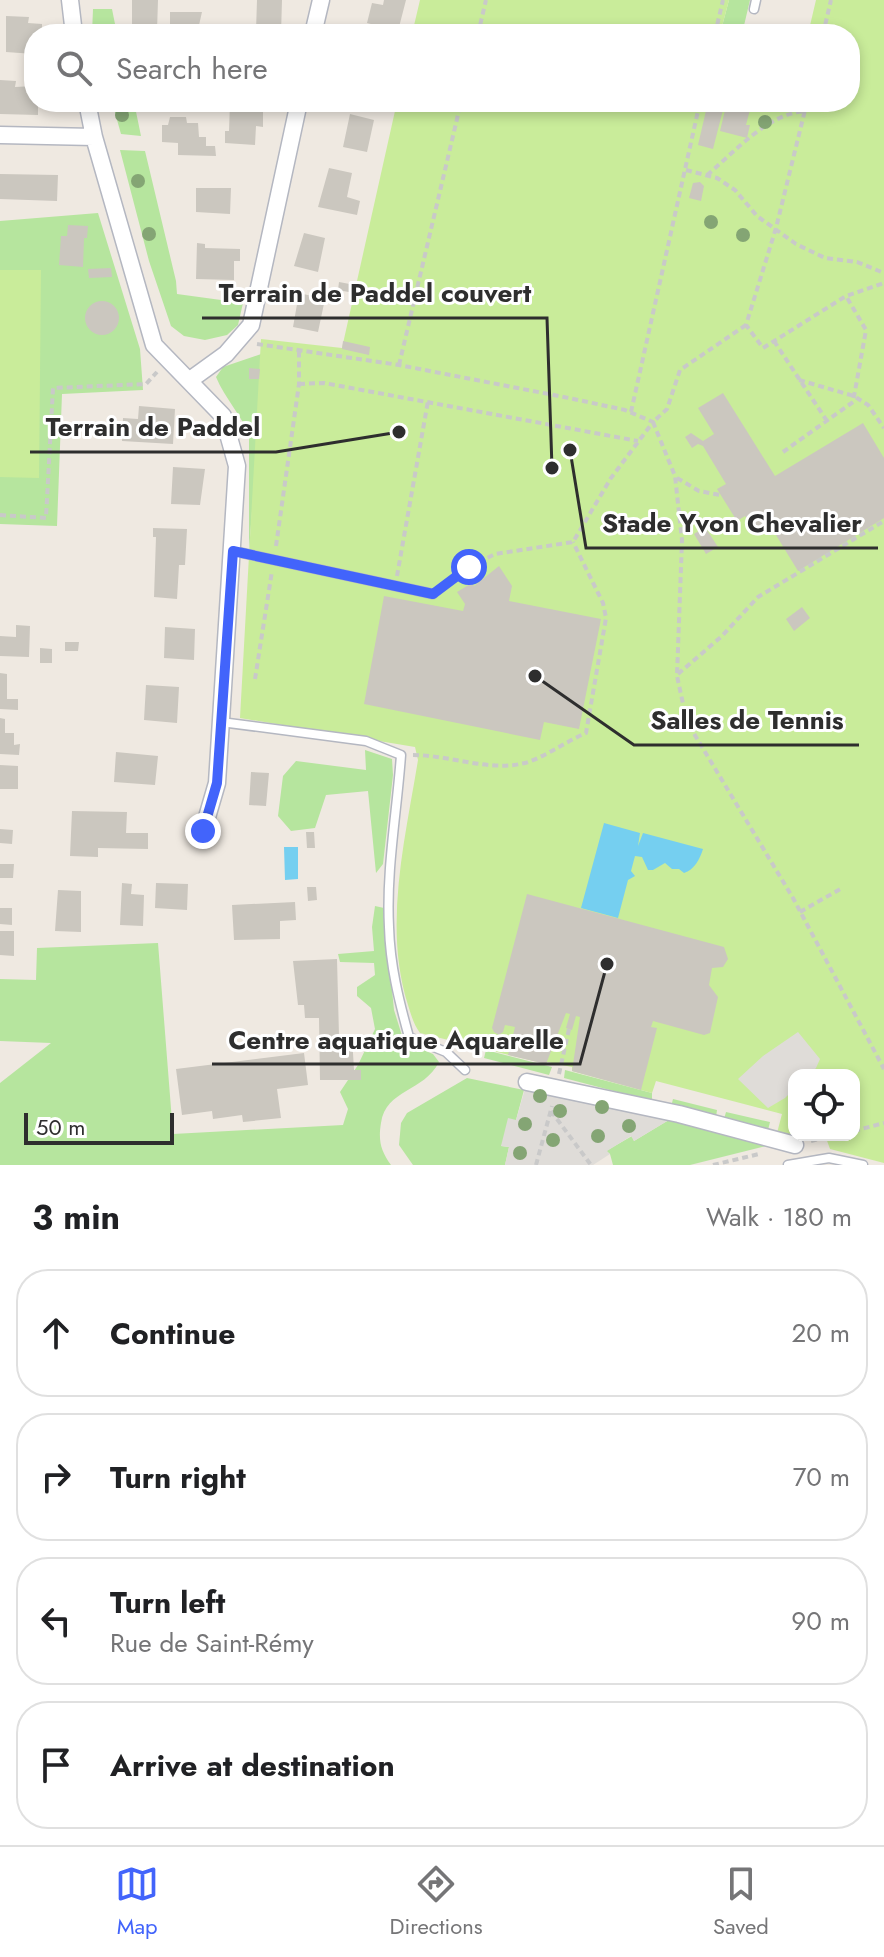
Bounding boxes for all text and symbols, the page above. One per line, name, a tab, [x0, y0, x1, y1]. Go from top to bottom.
search box	[24, 24, 860, 112]
icon: search	[52, 46, 96, 90]
text: Search here	[116, 47, 268, 90]
callout: Terrain de Paddel couvert	[202, 268, 547, 318]
text: Terrain de Paddel couvert	[219, 274, 532, 312]
callout: Terrain de Paddel	[30, 402, 276, 452]
text: Terrain de Paddel	[46, 408, 260, 446]
callout: Stade Yvon Chevalier	[586, 498, 878, 548]
text: Stade Yvon Chevalier	[602, 504, 862, 542]
route start	[451, 549, 487, 585]
callout: Salles de Tennis	[634, 695, 859, 745]
text: Salles de Tennis	[650, 701, 844, 739]
route end	[185, 813, 221, 849]
callout: Centre aquatique Aquarelle	[212, 1014, 580, 1064]
text: Centre aquatique Aquarelle	[228, 1021, 564, 1059]
map controls	[788, 1069, 860, 1141]
button: locate	[788, 1069, 860, 1141]
scale bar	[24, 1109, 174, 1145]
text: 50 m	[36, 1111, 85, 1143]
text: 3 min	[32, 1193, 120, 1242]
text: Walk · 180 m	[706, 1198, 852, 1236]
icon: ahead	[34, 1311, 78, 1355]
text: Continue	[110, 1312, 236, 1355]
text: 20 m	[792, 1314, 850, 1352]
icon: right	[34, 1455, 78, 1499]
text: Turn right	[110, 1456, 246, 1499]
text: 70 m	[793, 1458, 850, 1496]
text: Turn left	[110, 1581, 225, 1624]
icon: left	[34, 1599, 78, 1643]
text: 90 m	[791, 1602, 850, 1640]
text: Rue de Saint-Rémy	[110, 1624, 314, 1662]
icon: arrive	[34, 1743, 78, 1787]
text: Arrive at destination	[110, 1744, 395, 1787]
tab: Map	[115, 1862, 159, 1942]
tab: Directions	[390, 1862, 483, 1942]
tab: Saved	[713, 1862, 769, 1942]

